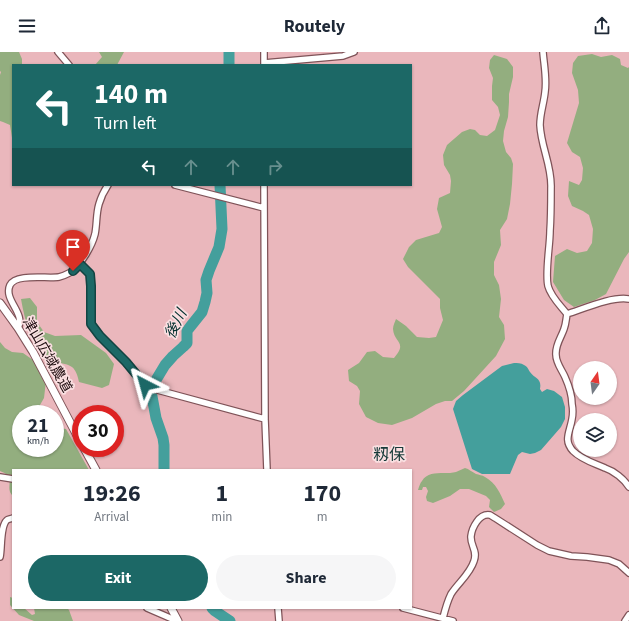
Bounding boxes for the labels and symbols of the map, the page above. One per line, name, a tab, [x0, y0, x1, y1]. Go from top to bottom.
pin	[56, 230, 90, 271]
water label: 後川	[160, 304, 193, 342]
street label: 津山広域農道	[17, 314, 77, 396]
north arrow	[573, 361, 617, 405]
position arrow	[124, 364, 166, 406]
speed limit sign: 30	[72, 405, 124, 457]
district label: 籾保	[373, 444, 405, 466]

